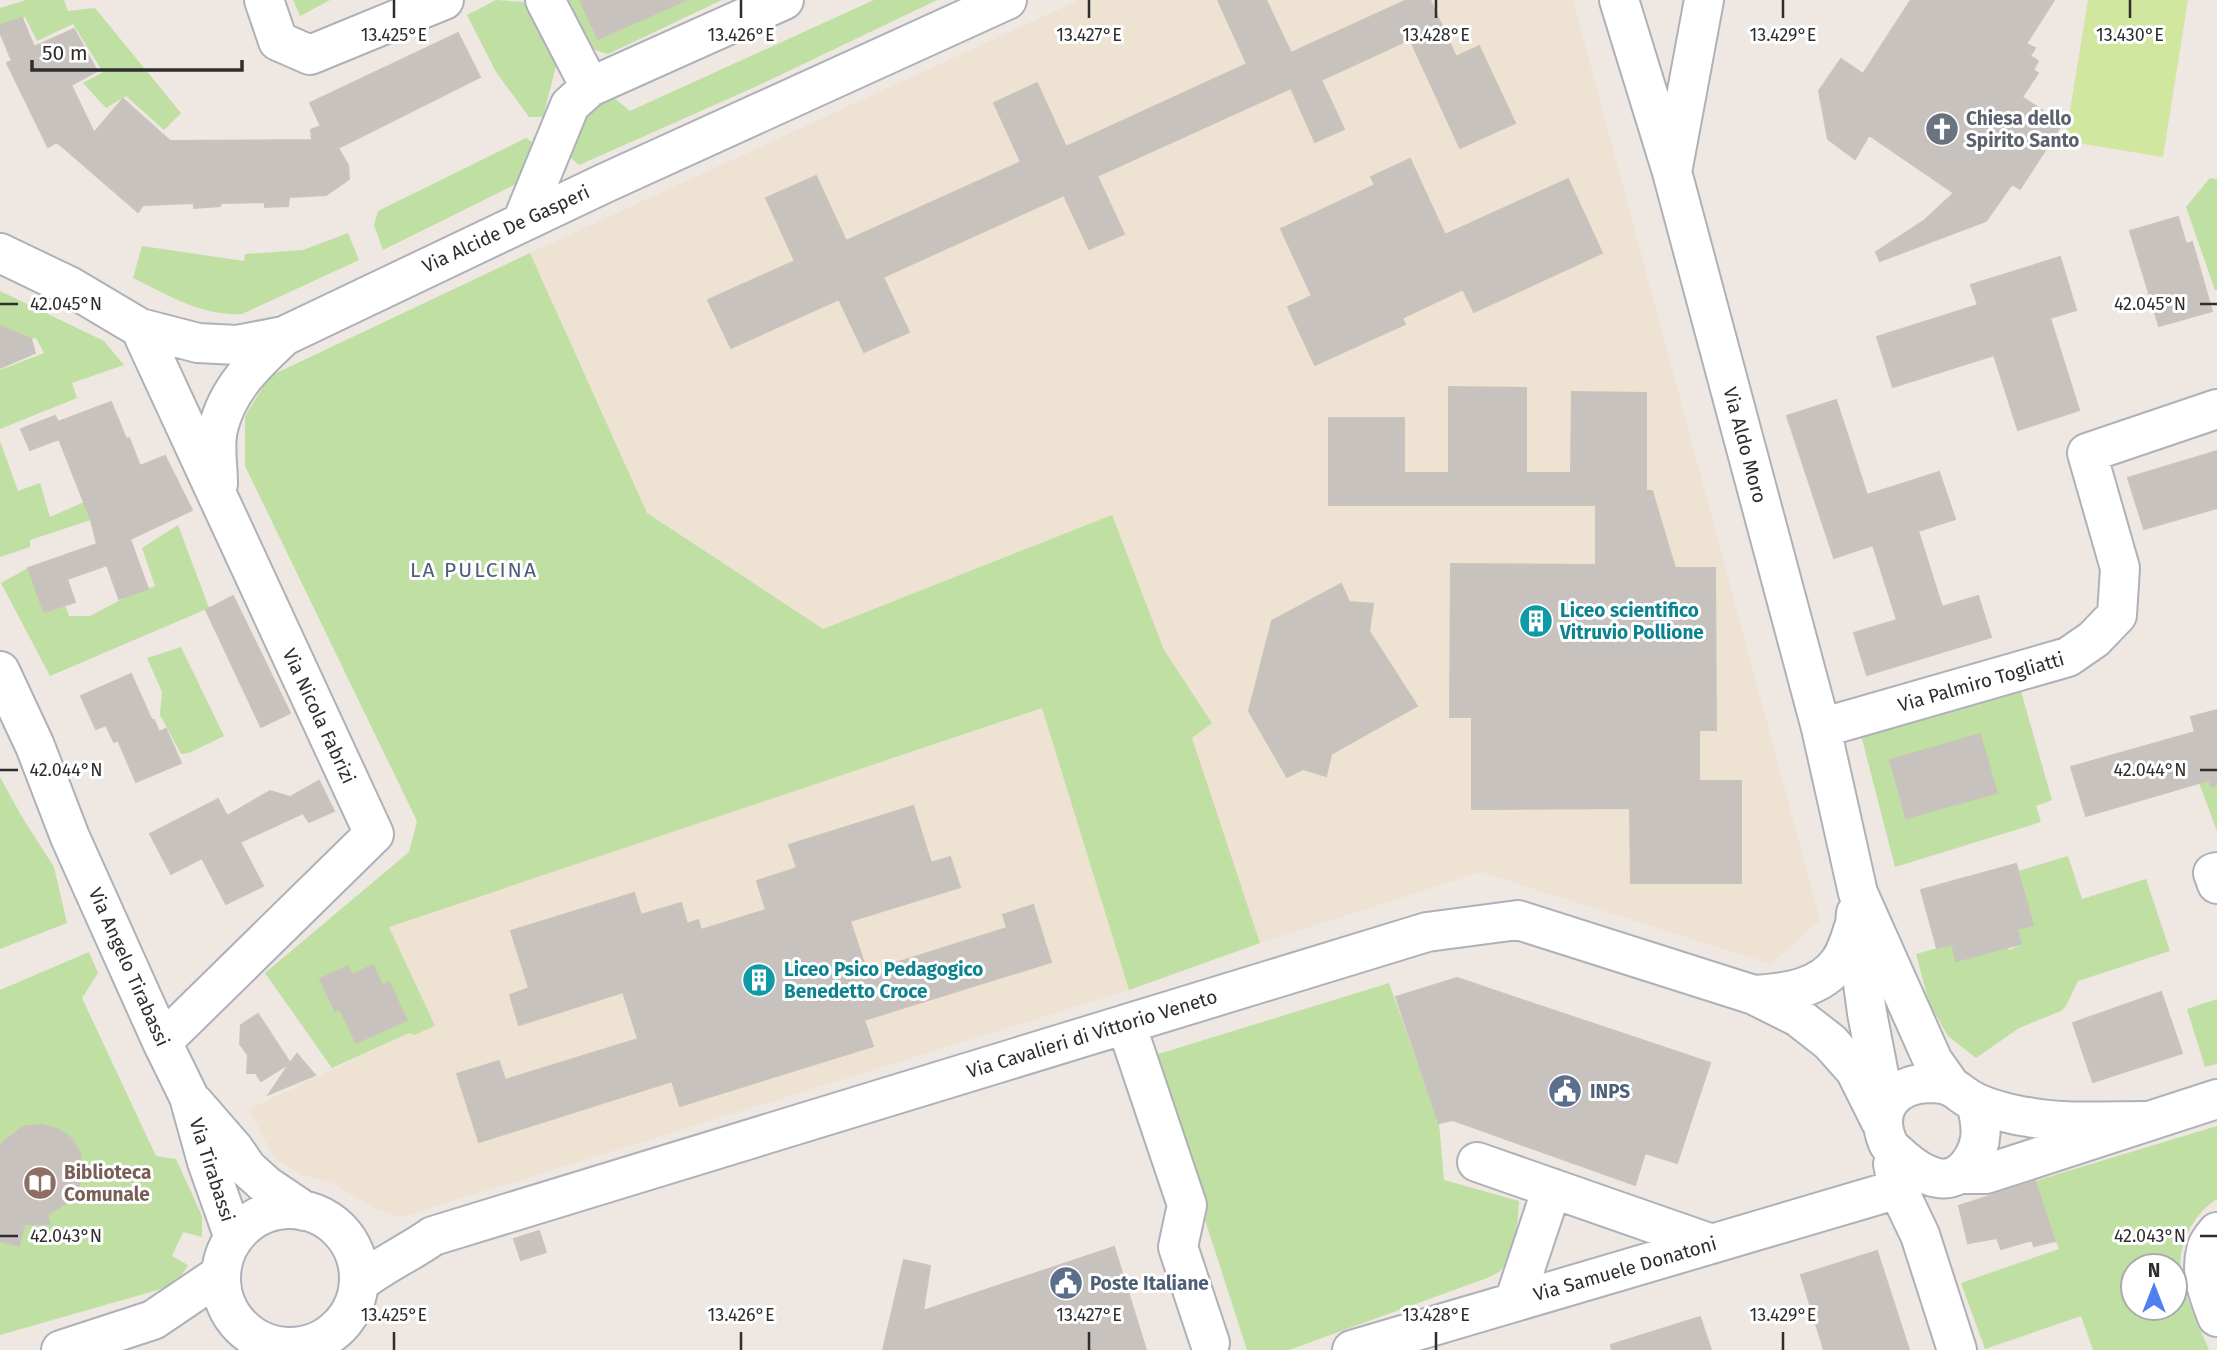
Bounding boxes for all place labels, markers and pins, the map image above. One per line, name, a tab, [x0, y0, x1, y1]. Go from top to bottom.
place label: Chiesa dello Spirito Santo	[1966, 107, 2079, 152]
church icon: Chiesa dello Spirito Santo	[1923, 110, 1961, 148]
place label: Liceo scientifico Vitruvio Pollione	[1559, 599, 1704, 644]
building icon: Liceo scientifico Vitruvio Pollione	[1517, 602, 1555, 640]
place label: Liceo Psico Pedagogico Benedetto Croce	[784, 958, 983, 1003]
building icon: Liceo Psico Pedagogico Benedetto Croce	[740, 961, 778, 999]
public building icon: INPS	[1546, 1072, 1584, 1110]
place label: INPS	[1590, 1080, 1630, 1103]
place label: Biblioteca Comunale	[64, 1161, 151, 1206]
library icon: Biblioteca Comunale	[21, 1164, 59, 1202]
public building icon: Poste Italiane	[1047, 1264, 1085, 1302]
place label: Poste Italiane	[1090, 1272, 1209, 1295]

